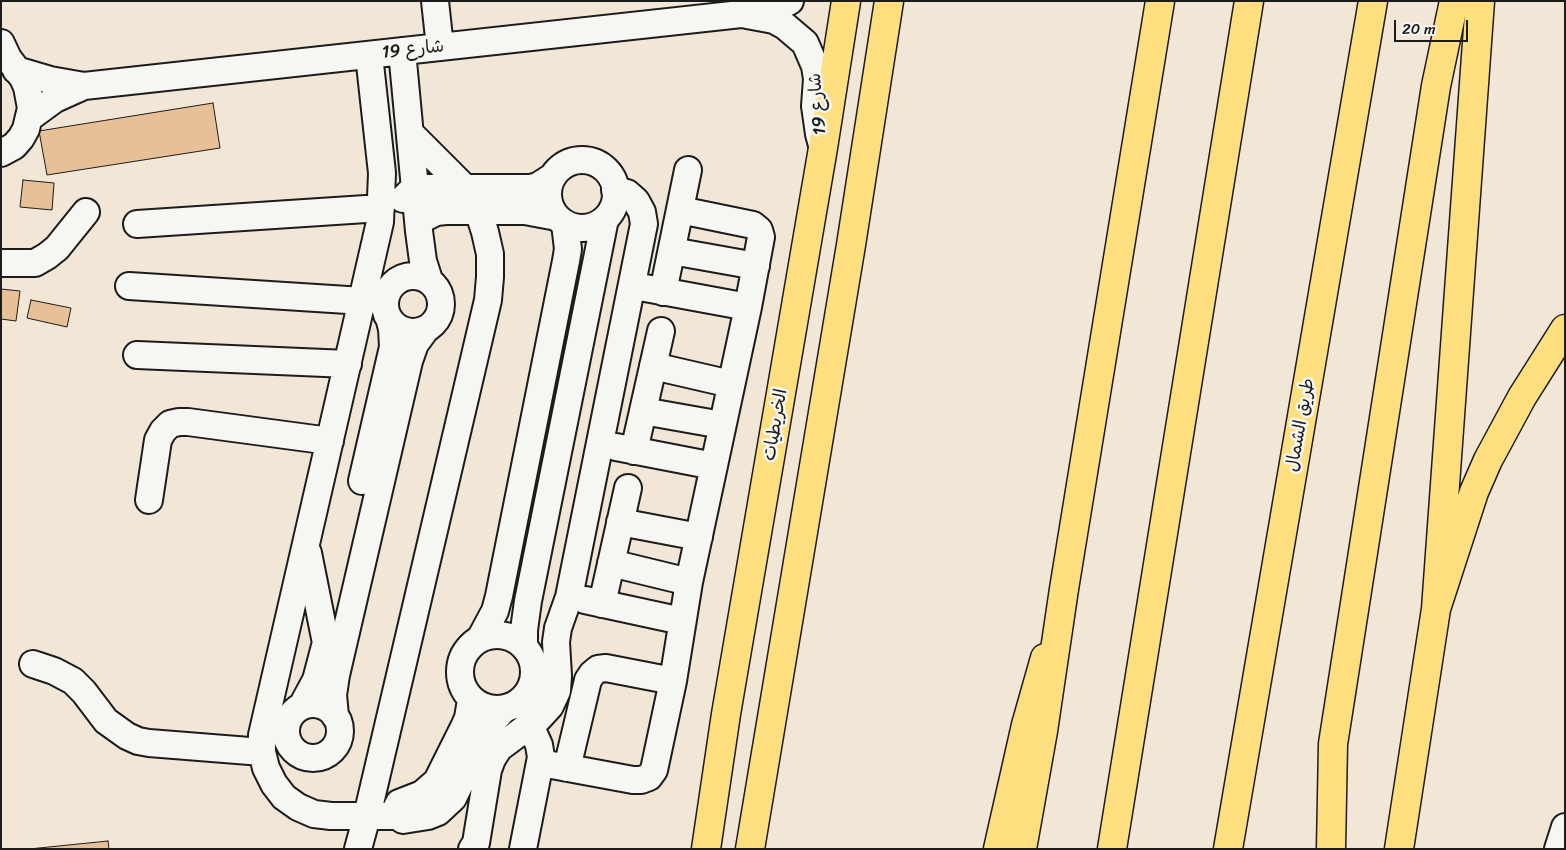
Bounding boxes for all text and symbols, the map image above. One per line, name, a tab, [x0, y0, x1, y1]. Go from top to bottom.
scale bar	[1396, 10, 1470, 42]
text: 20 m	[1402, 16, 1436, 42]
street label: شارع 19	[381, 36, 445, 64]
street label: شارع 19	[805, 72, 831, 136]
street label: طريق الشمال	[1282, 377, 1320, 473]
street label: الخريطيات	[759, 387, 793, 463]

